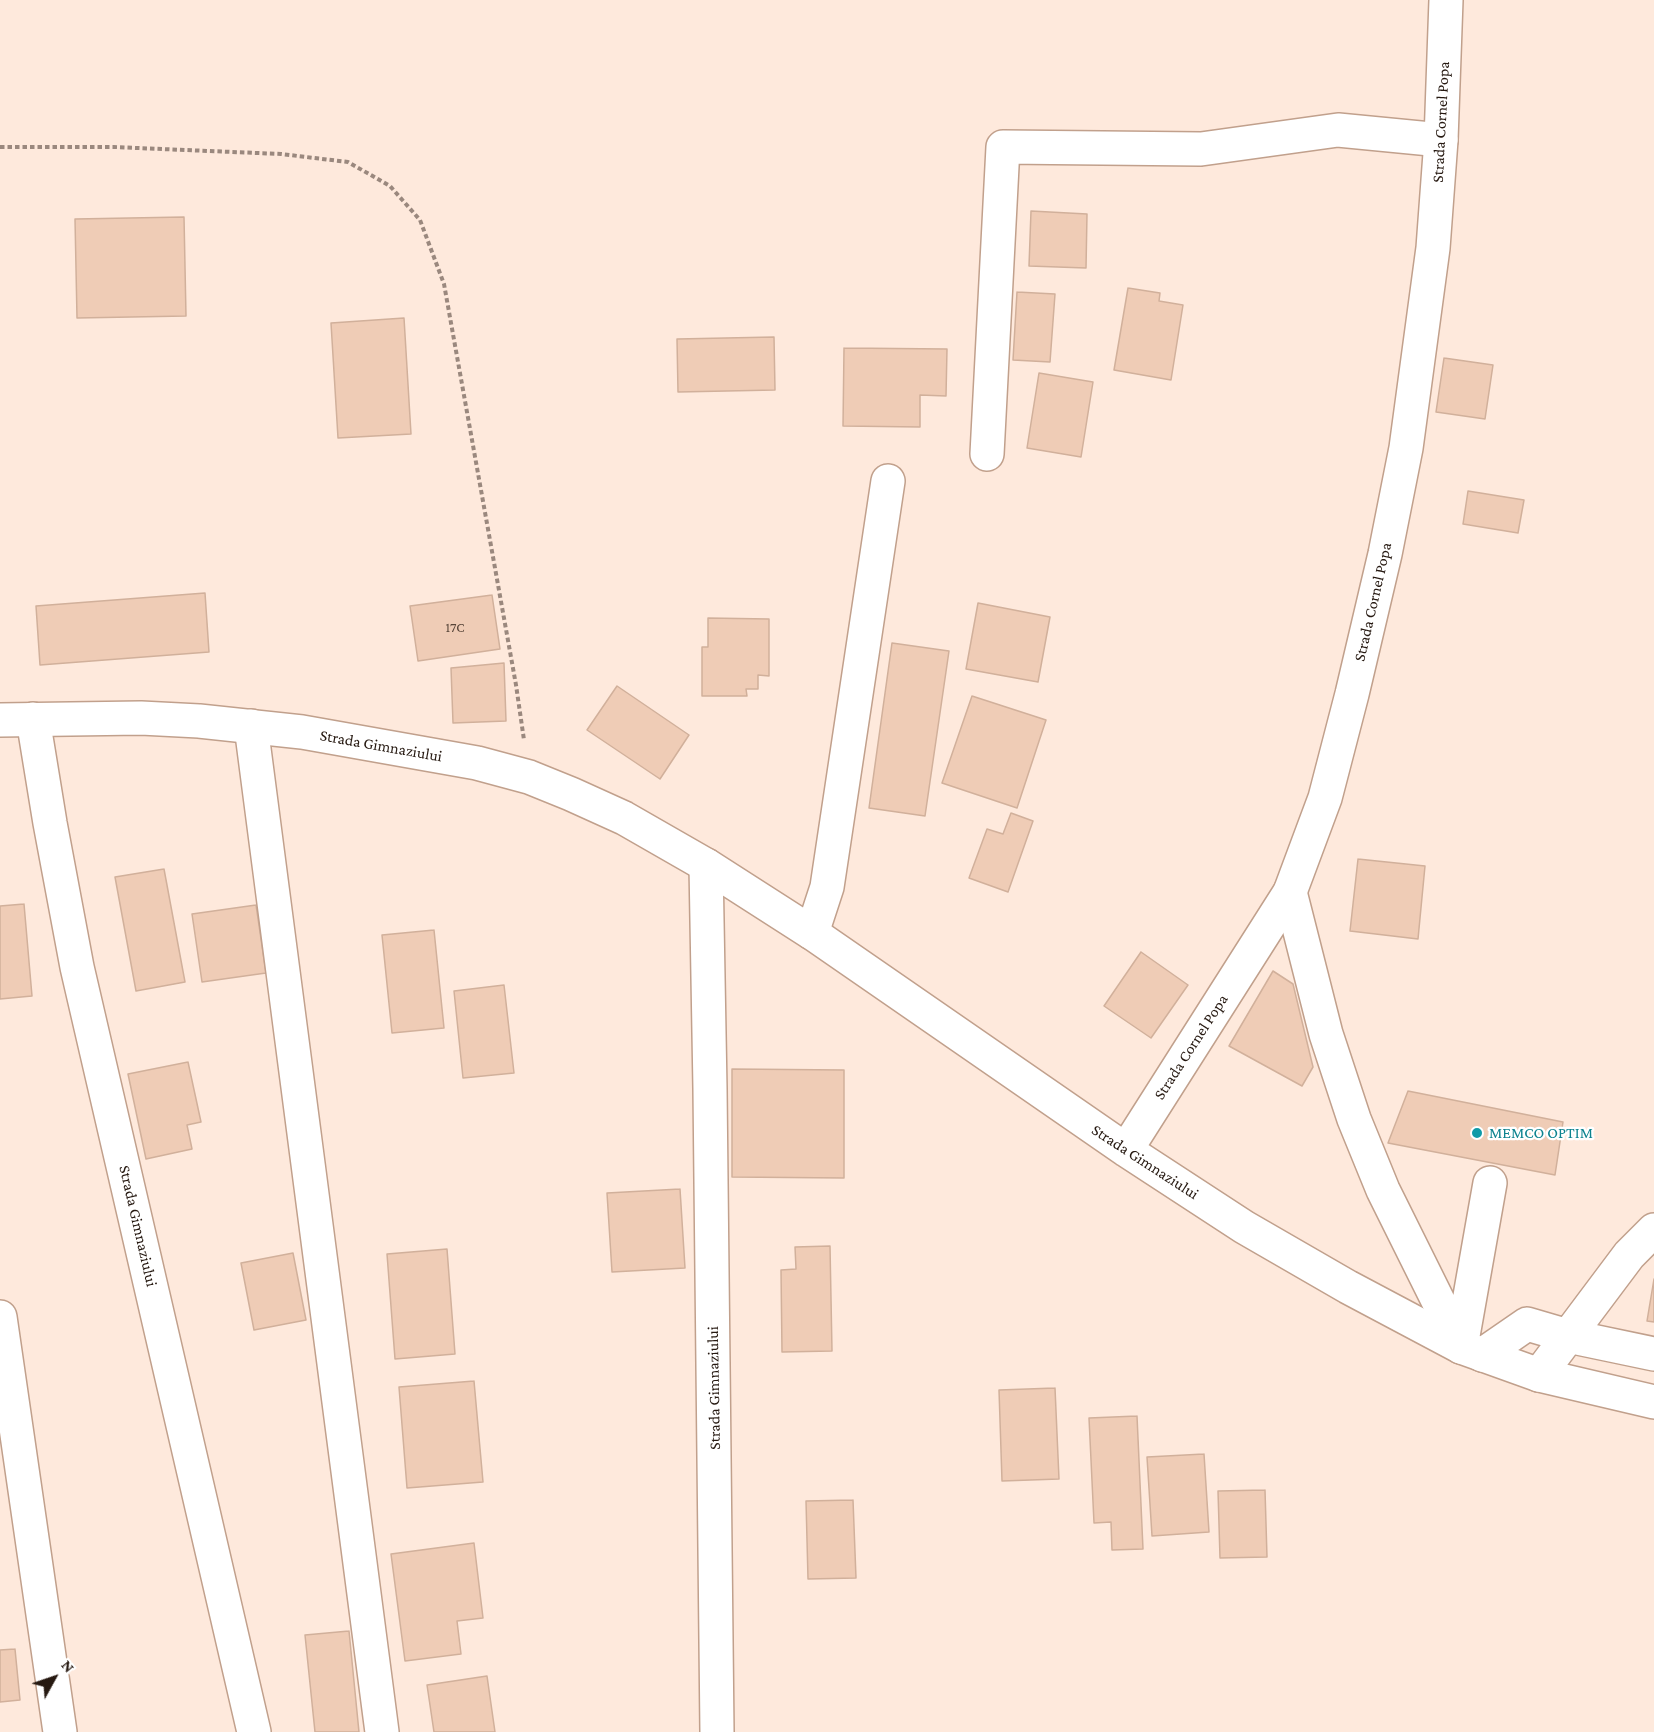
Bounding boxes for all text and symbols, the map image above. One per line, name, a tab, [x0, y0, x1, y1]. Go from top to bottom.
street label: Strada Cornel Popa	[1428, 61, 1454, 183]
street label: Strada Cornel Popa	[1350, 541, 1396, 663]
house number: 17C	[445, 620, 465, 636]
street label: Strada Gimnaziului	[318, 726, 444, 766]
street label: Strada Cornel Popa	[1150, 991, 1232, 1103]
street label: Strada Gimnaziului	[1088, 1120, 1202, 1204]
place label: MEMCO OPTIM	[1489, 1123, 1593, 1143]
marker: MEMCO OPTIM	[1470, 1126, 1484, 1140]
street label: Strada Gimnaziului	[115, 1163, 161, 1289]
street label: Strada Gimnaziului	[703, 1326, 725, 1450]
north arrow	[24, 1648, 84, 1708]
text: N	[58, 1656, 78, 1676]

